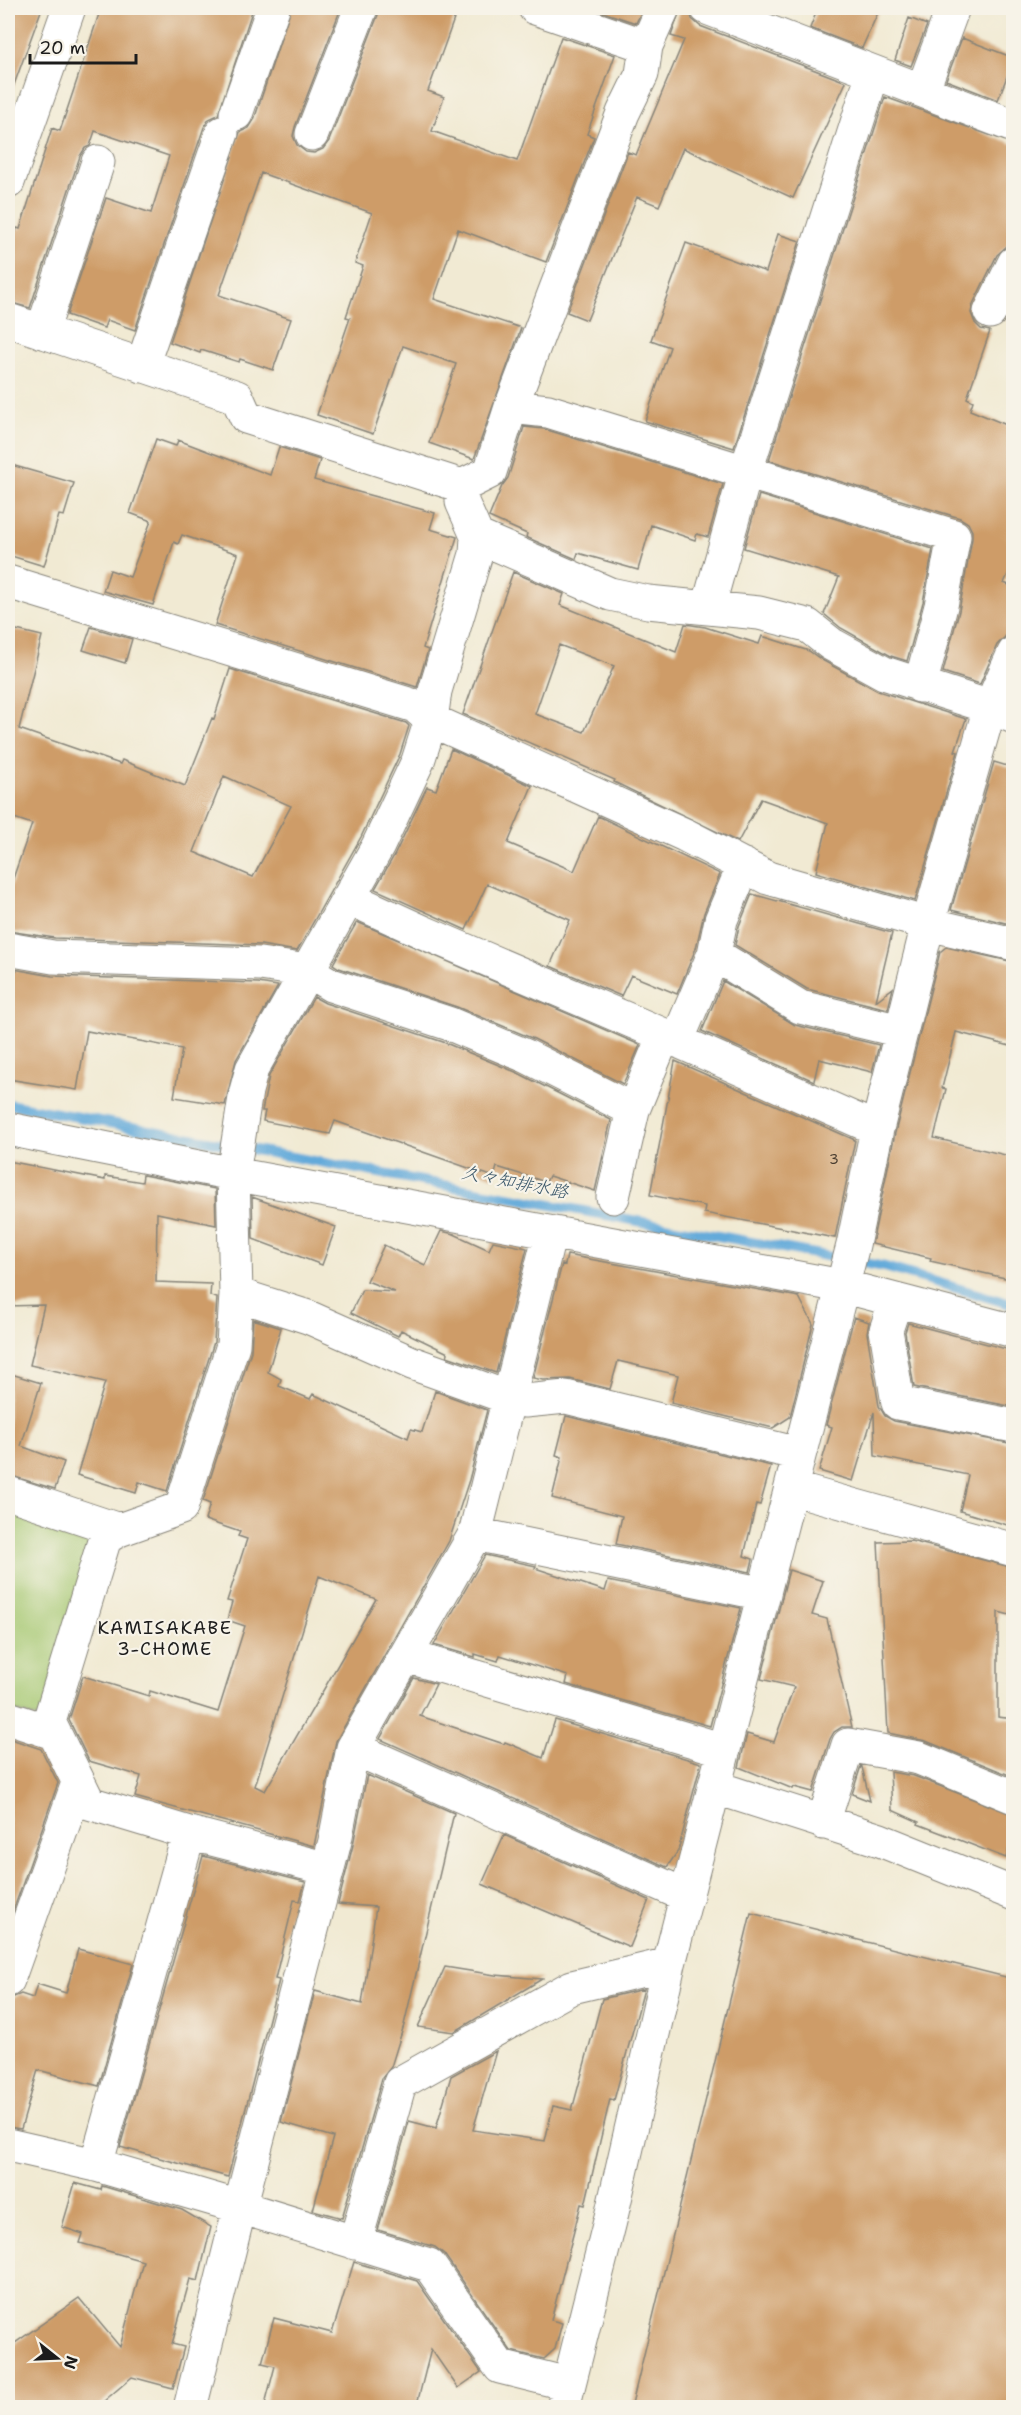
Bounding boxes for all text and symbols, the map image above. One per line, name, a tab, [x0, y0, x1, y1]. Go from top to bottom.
scale bar	[30, 27, 136, 65]
text: 20 m	[39, 36, 85, 60]
house number: 3	[829, 1150, 839, 1168]
water label: 久々知排水路	[460, 1160, 571, 1204]
district label: KAMISAKABE 3-CHOME	[97, 1616, 233, 1661]
north arrow	[27, 2328, 87, 2388]
text: N	[59, 2353, 83, 2372]

